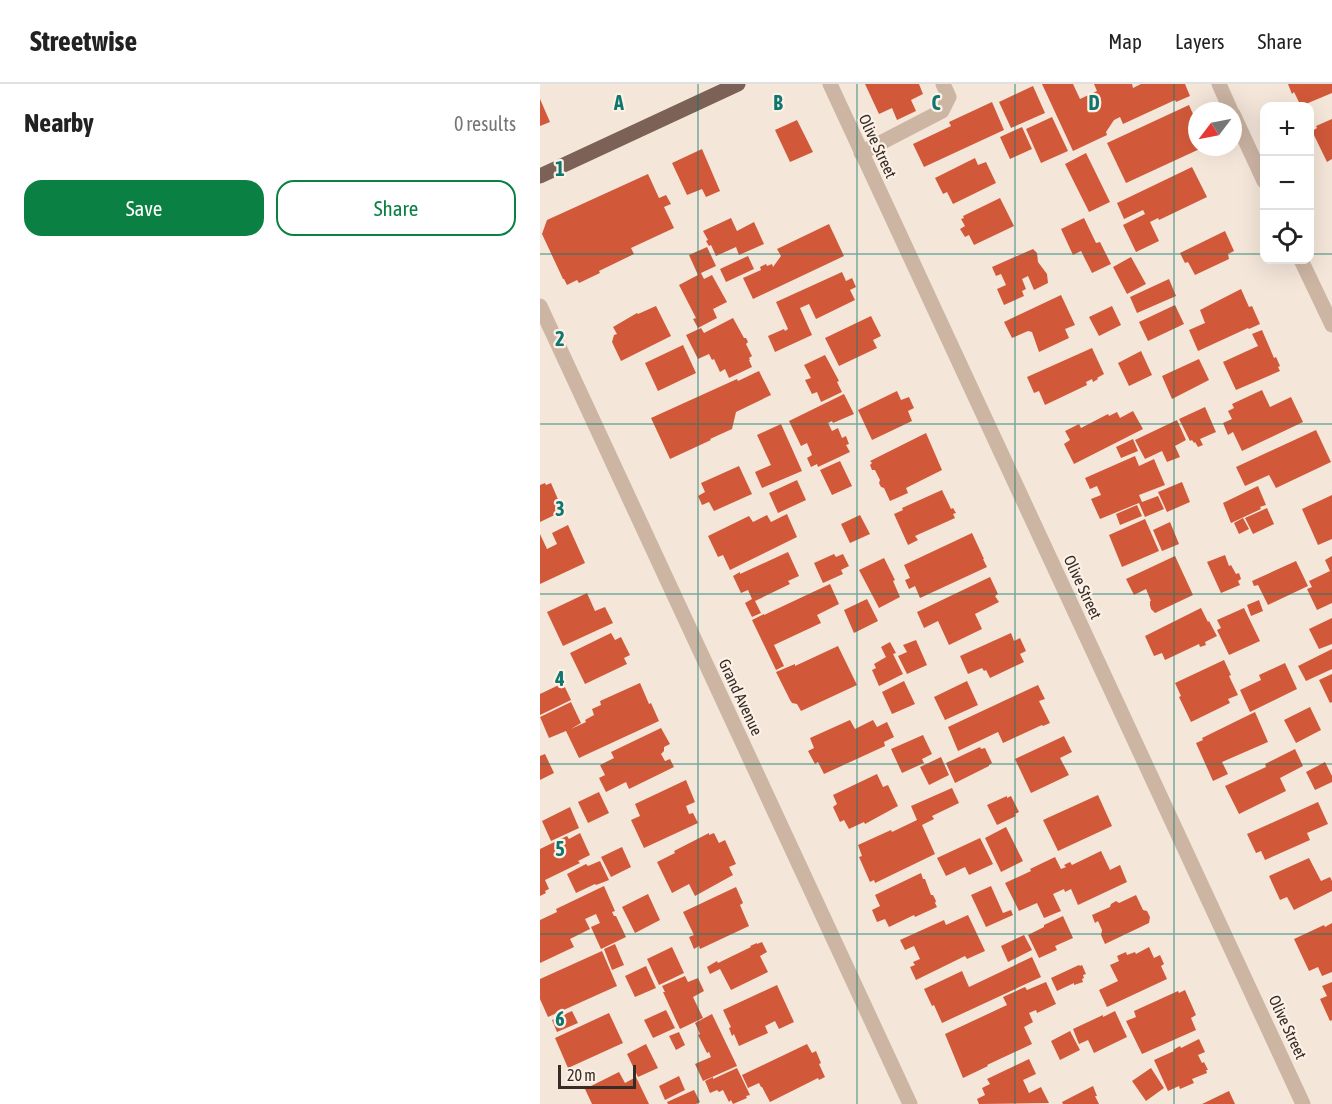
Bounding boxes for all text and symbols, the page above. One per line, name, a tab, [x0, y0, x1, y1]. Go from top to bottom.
text: Streetwise	[30, 25, 137, 57]
text: Map	[1108, 29, 1142, 53]
text: Layers	[1175, 29, 1225, 53]
text: Share	[1258, 29, 1302, 53]
text: A	[613, 91, 624, 114]
text: B	[773, 91, 783, 114]
text: C	[932, 91, 941, 114]
text: D	[1088, 91, 1100, 114]
north arrow	[1188, 102, 1242, 156]
map controls	[1260, 102, 1314, 264]
button: +	[1260, 102, 1314, 156]
text: Nearby	[24, 108, 94, 138]
street label: Olive Street	[855, 111, 901, 181]
text: 0 results	[454, 112, 516, 135]
button: −	[1260, 156, 1314, 210]
text: 1	[555, 157, 565, 180]
button: Save	[24, 180, 264, 236]
button: Share	[276, 180, 516, 236]
button: locate	[1260, 210, 1314, 264]
text: 2	[555, 327, 565, 350]
text: 3	[555, 497, 565, 520]
street label: Olive Street	[1060, 552, 1106, 622]
street label: Grand Avenue	[715, 656, 767, 738]
text: 4	[554, 667, 565, 690]
text: 5	[555, 837, 565, 860]
street label: Olive Street	[1265, 992, 1311, 1062]
text: 6	[555, 1007, 565, 1030]
scale bar	[558, 1062, 636, 1090]
text: 20 m	[567, 1066, 596, 1084]

